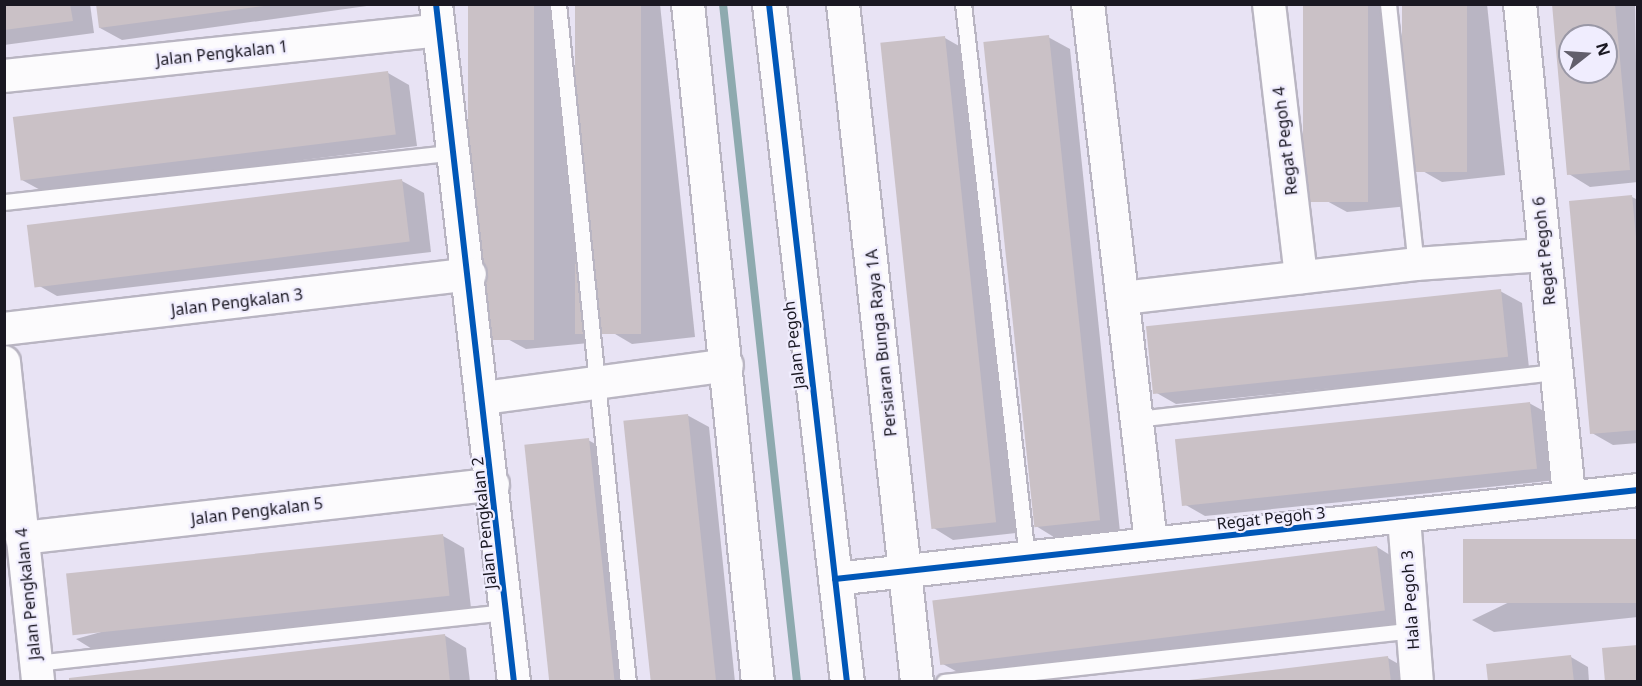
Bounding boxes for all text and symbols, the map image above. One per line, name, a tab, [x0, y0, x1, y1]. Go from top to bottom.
north arrow	[1558, 24, 1618, 84]
street label: Jalan Pengkalan 1	[155, 37, 289, 69]
text: N	[1591, 40, 1616, 59]
street label: Regat Pegoh 4	[1269, 86, 1301, 196]
street label: Regat Pegoh 6	[1529, 196, 1559, 306]
street label: Persiaran Bunga Raya 1A	[862, 248, 900, 438]
street label: Jalan Pengkalan 3	[170, 284, 304, 320]
street label: Jalan Pegoh	[779, 300, 809, 390]
street label: Jalan Pengkalan 2	[468, 456, 500, 590]
street label: Jalan Pengkalan 5	[190, 493, 324, 529]
street label: Regat Pegoh 3	[1216, 503, 1326, 533]
street label: Jalan Pengkalan 4	[12, 527, 44, 661]
street label: Hala Pegoh 3	[1397, 550, 1423, 650]

